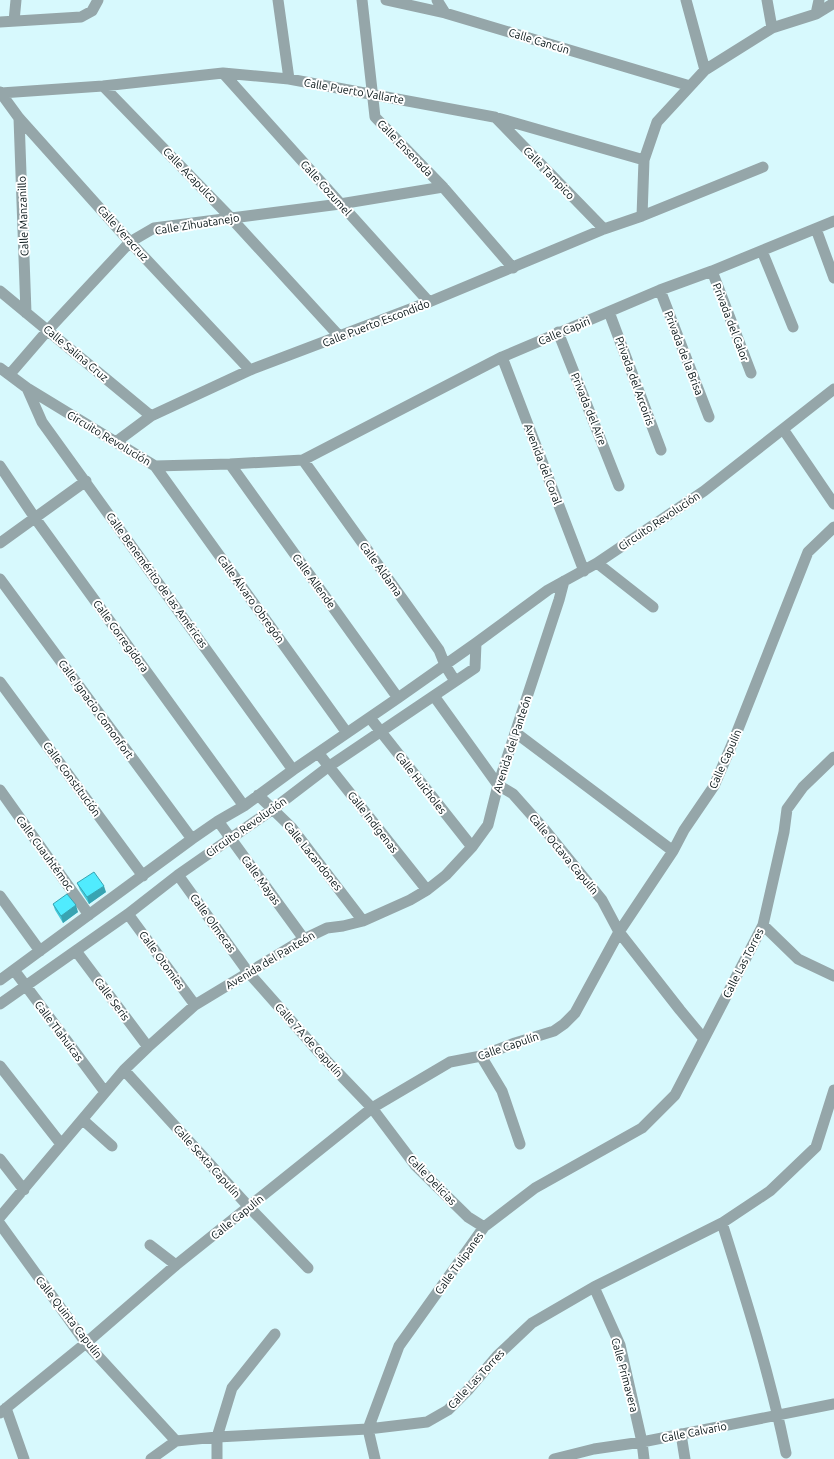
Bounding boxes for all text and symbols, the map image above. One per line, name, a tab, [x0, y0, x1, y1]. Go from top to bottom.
street label: Calle Cancún	[507, 26, 571, 56]
street label: Calle Puerto Vallarte	[303, 76, 405, 106]
street label: Calle Ensenada	[375, 117, 435, 179]
street label: Calle Tampico	[521, 144, 577, 202]
street label: Calle Acapulco	[161, 145, 219, 205]
street label: Calle Cozumel	[298, 158, 354, 218]
street label: Calle Manzanillo	[16, 176, 30, 256]
street label: Calle Veracruz	[95, 203, 151, 263]
street label: Calle Zihuatanejo	[154, 211, 240, 237]
street label: Privada del Calor	[711, 281, 752, 364]
street label: Calle Puerto Escondido	[321, 297, 431, 349]
street label: Privada de la Brisa	[662, 309, 706, 397]
street label: Calle Capiri	[536, 315, 592, 347]
street label: Calle Salina Cruz	[41, 323, 111, 383]
street label: Privada del Arcoiris	[613, 335, 657, 427]
street label: Privada del Aire	[569, 371, 609, 447]
street label: Circuito Revolución	[65, 408, 153, 468]
street label: Avenida del Coral	[522, 422, 564, 506]
street label: Circuito Revolución	[616, 489, 702, 553]
street label: Calle Benemérito de las Américas	[104, 510, 210, 650]
street label: Calle Aldama	[357, 540, 405, 598]
street label: Calle Allende	[290, 551, 338, 611]
street label: Calle Álvaro Obregón	[215, 552, 288, 645]
street label: Calle Corregidora	[91, 598, 151, 674]
street label: Calle Ignacio Comonfort	[56, 657, 136, 761]
street label: Avenida del Panteón	[491, 694, 533, 794]
street label: Calle Capulín	[707, 727, 743, 791]
street label: Calle Constitución	[41, 739, 103, 819]
street label: Calle Huicholes	[393, 750, 449, 816]
street label: Calle Indígenas	[345, 789, 401, 855]
street label: Circuito Revolución	[204, 795, 288, 859]
street label: Calle Octava Capulín	[527, 812, 601, 896]
street label: Calle Cuauhtémoc	[14, 813, 76, 893]
street label: Calle Lacandones	[282, 819, 345, 893]
street label: Calle Mayas	[239, 853, 283, 907]
street label: Calle Olmecas	[188, 891, 238, 955]
street label: Calle Las Torres	[720, 926, 766, 1000]
street label: Calle Otomies	[137, 929, 187, 992]
street label: Avenida del Panteón	[223, 929, 317, 991]
street label: Calle Seris	[92, 975, 132, 1023]
street label: Calle Tlahuicas	[32, 999, 86, 1064]
street label: Calle 7A de Capulín	[273, 1001, 345, 1079]
street label: Calle Capulín	[476, 1030, 540, 1062]
street label: Calle Sexta Capulín	[171, 1122, 243, 1200]
street label: Calle Delicias	[405, 1153, 459, 1207]
street label: Calle Capulín	[208, 1192, 266, 1242]
street label: Calle Tulipanes	[433, 1230, 486, 1296]
street label: Calle Quinta Capulín	[33, 1274, 105, 1360]
street label: Calle Primavera	[609, 1336, 641, 1414]
street label: Calle Las Torres	[446, 1347, 507, 1411]
street label: Calle Calvario	[660, 1420, 728, 1444]

